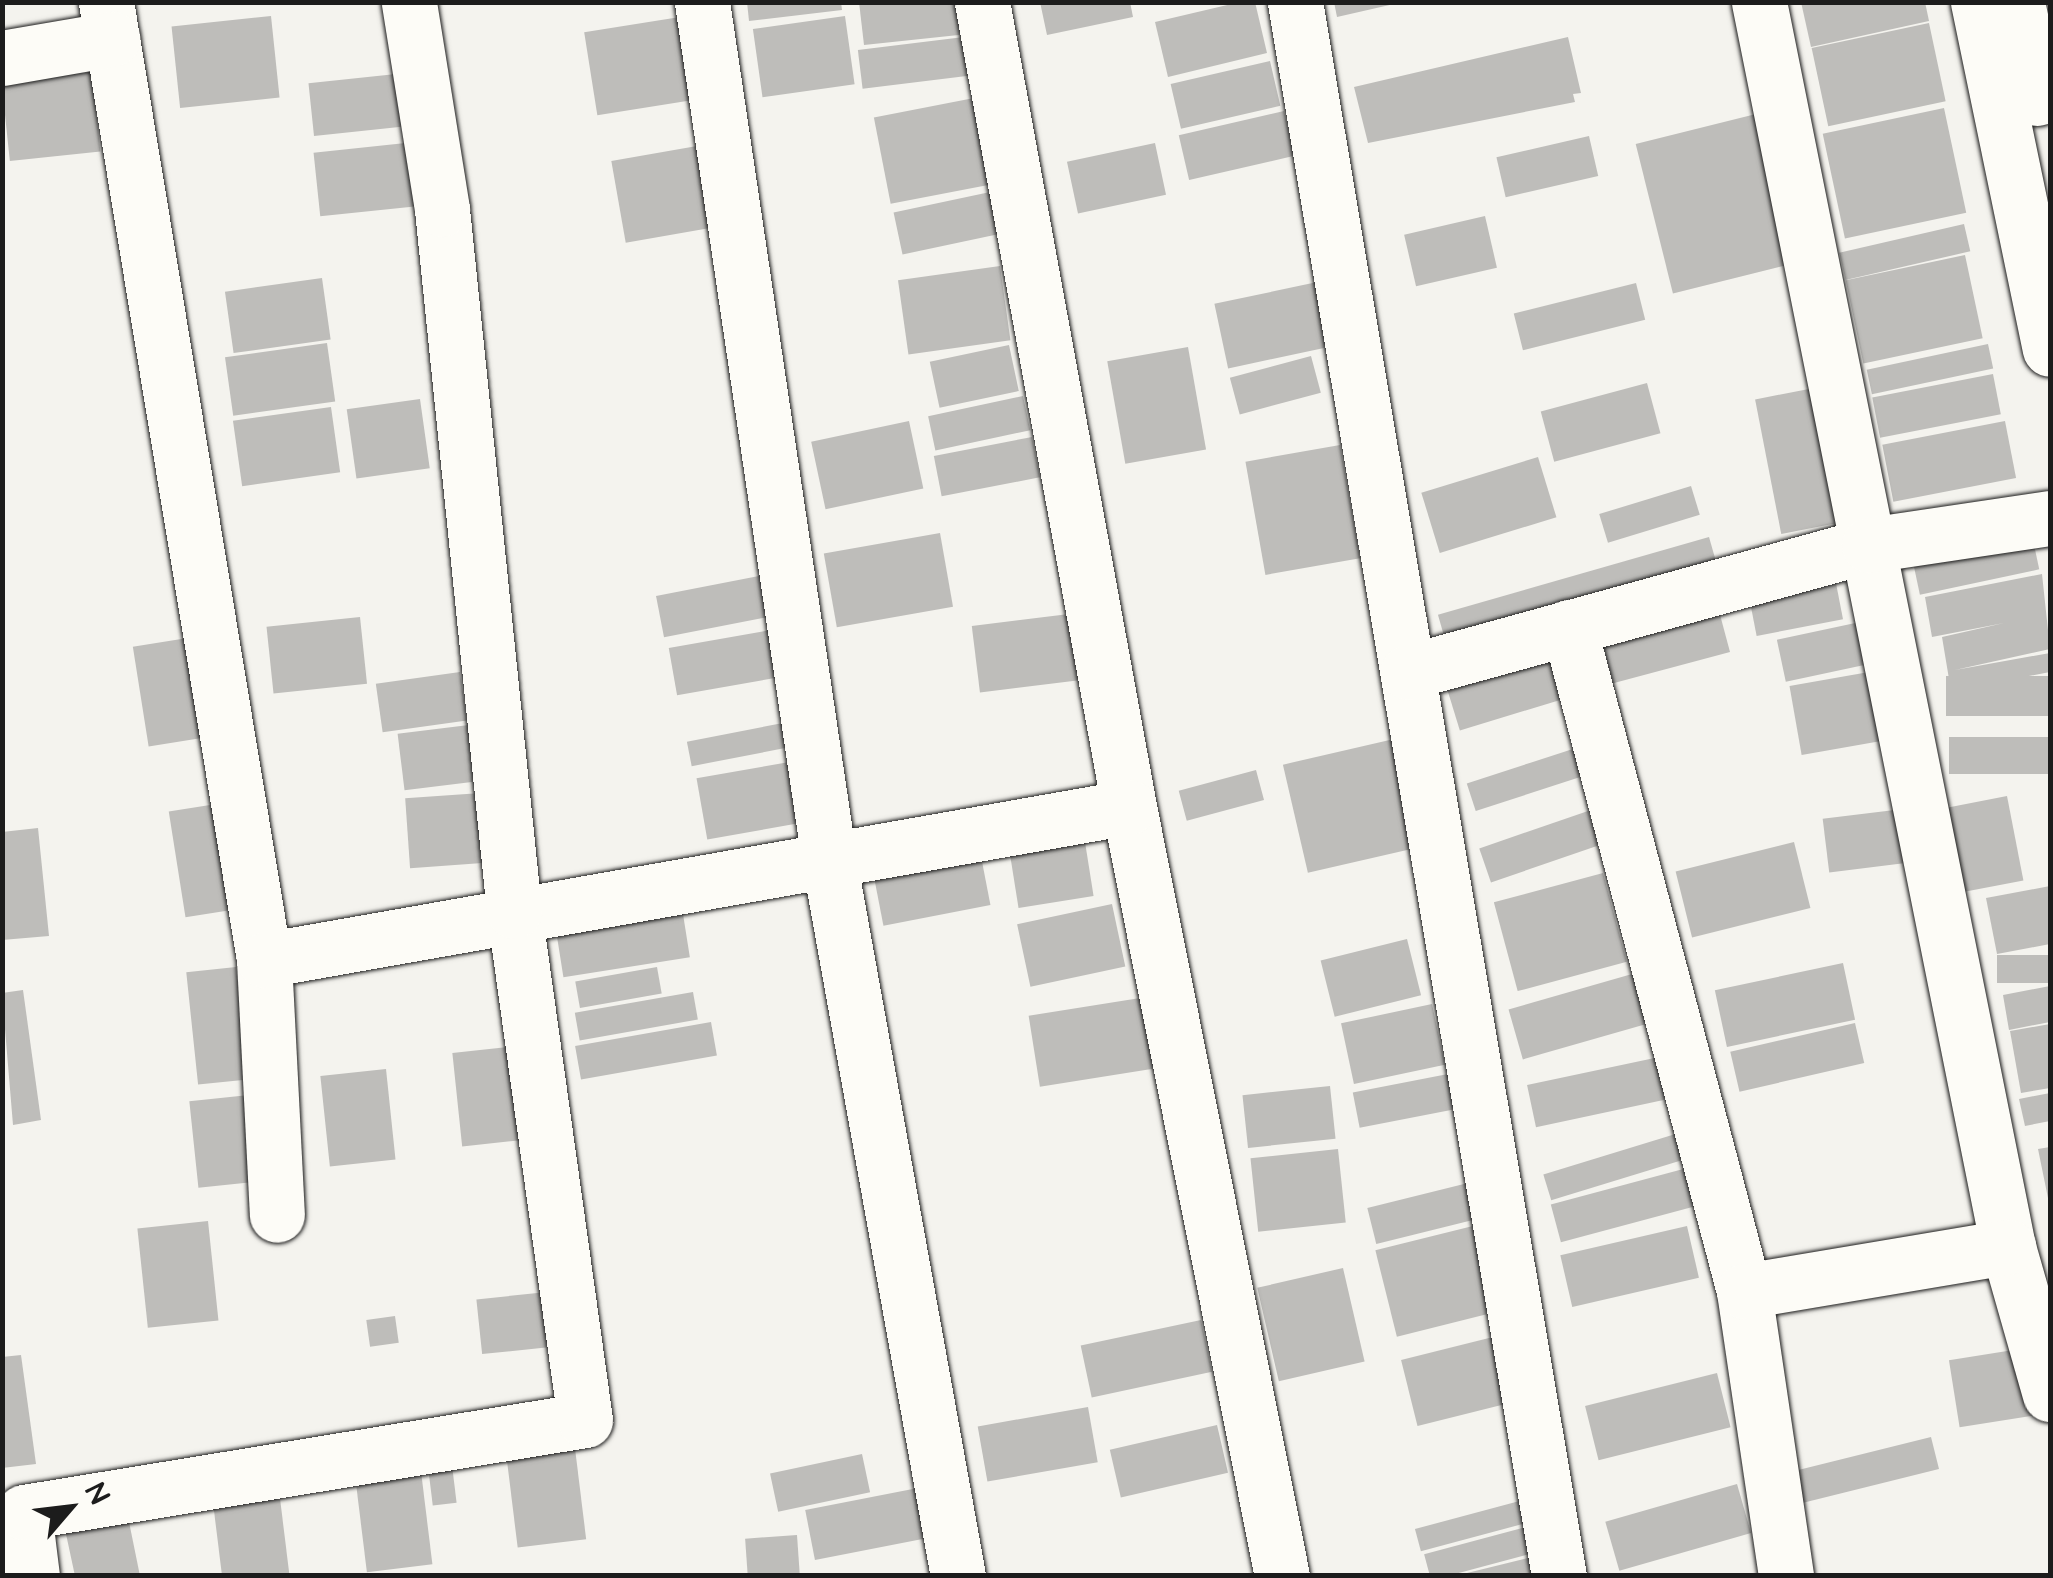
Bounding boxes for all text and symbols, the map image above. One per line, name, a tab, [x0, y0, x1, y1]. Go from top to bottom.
north arrow	[20, 1458, 120, 1558]
text: N	[76, 1477, 118, 1511]

